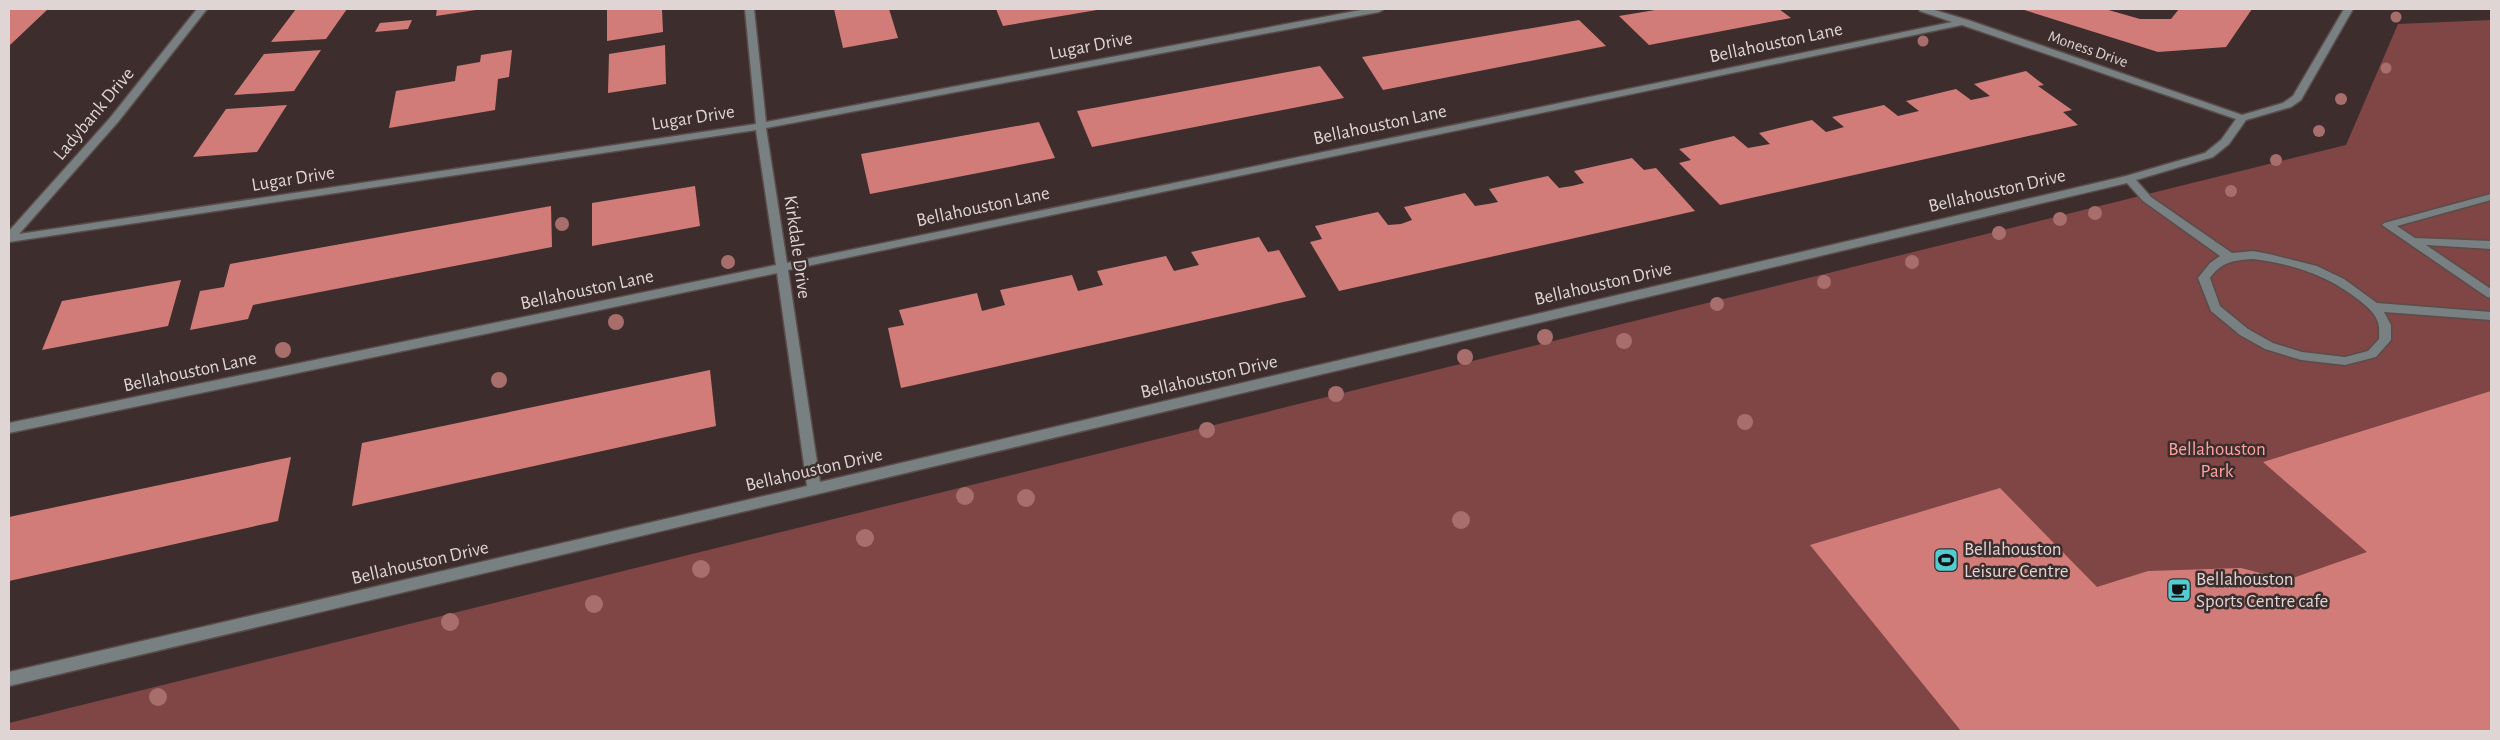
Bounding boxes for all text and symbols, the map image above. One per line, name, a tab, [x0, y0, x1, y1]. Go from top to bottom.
street label: Bellahouston Lane	[1708, 20, 1844, 66]
street label: Moness Drive	[2046, 28, 2130, 70]
street label: Lugar Drive	[1048, 29, 1134, 63]
street label: Ladybank Drive	[50, 64, 138, 164]
street label: Lugar Drive	[650, 102, 736, 134]
street label: Bellahouston Lane	[1312, 102, 1448, 148]
street label: Lugar Drive	[250, 163, 336, 195]
street label: Bellahouston Drive	[1927, 166, 2067, 216]
street label: Bellahouston Lane	[915, 184, 1051, 230]
street label: Kirkdale Drive	[780, 194, 814, 300]
street label: Bellahouston Drive	[1533, 259, 1673, 309]
street label: Bellahouston Lane	[519, 267, 655, 313]
street label: Bellahouston Lane	[122, 349, 258, 395]
street label: Bellahouston Drive	[1139, 352, 1279, 402]
park label: Bellahouston Park	[2168, 440, 2266, 481]
street label: Bellahouston Drive	[744, 445, 884, 495]
street label: Bellahouston Drive	[350, 538, 490, 588]
place label: Bellahouston Leisure Centre	[1964, 540, 2069, 581]
sports icon: Bellahouston Leisure Centre	[1933, 547, 1959, 573]
place label: Bellahouston Sports Centre cafe	[2196, 570, 2328, 611]
cafe icon: Bellahouston Sports Centre cafe	[2166, 577, 2192, 603]

